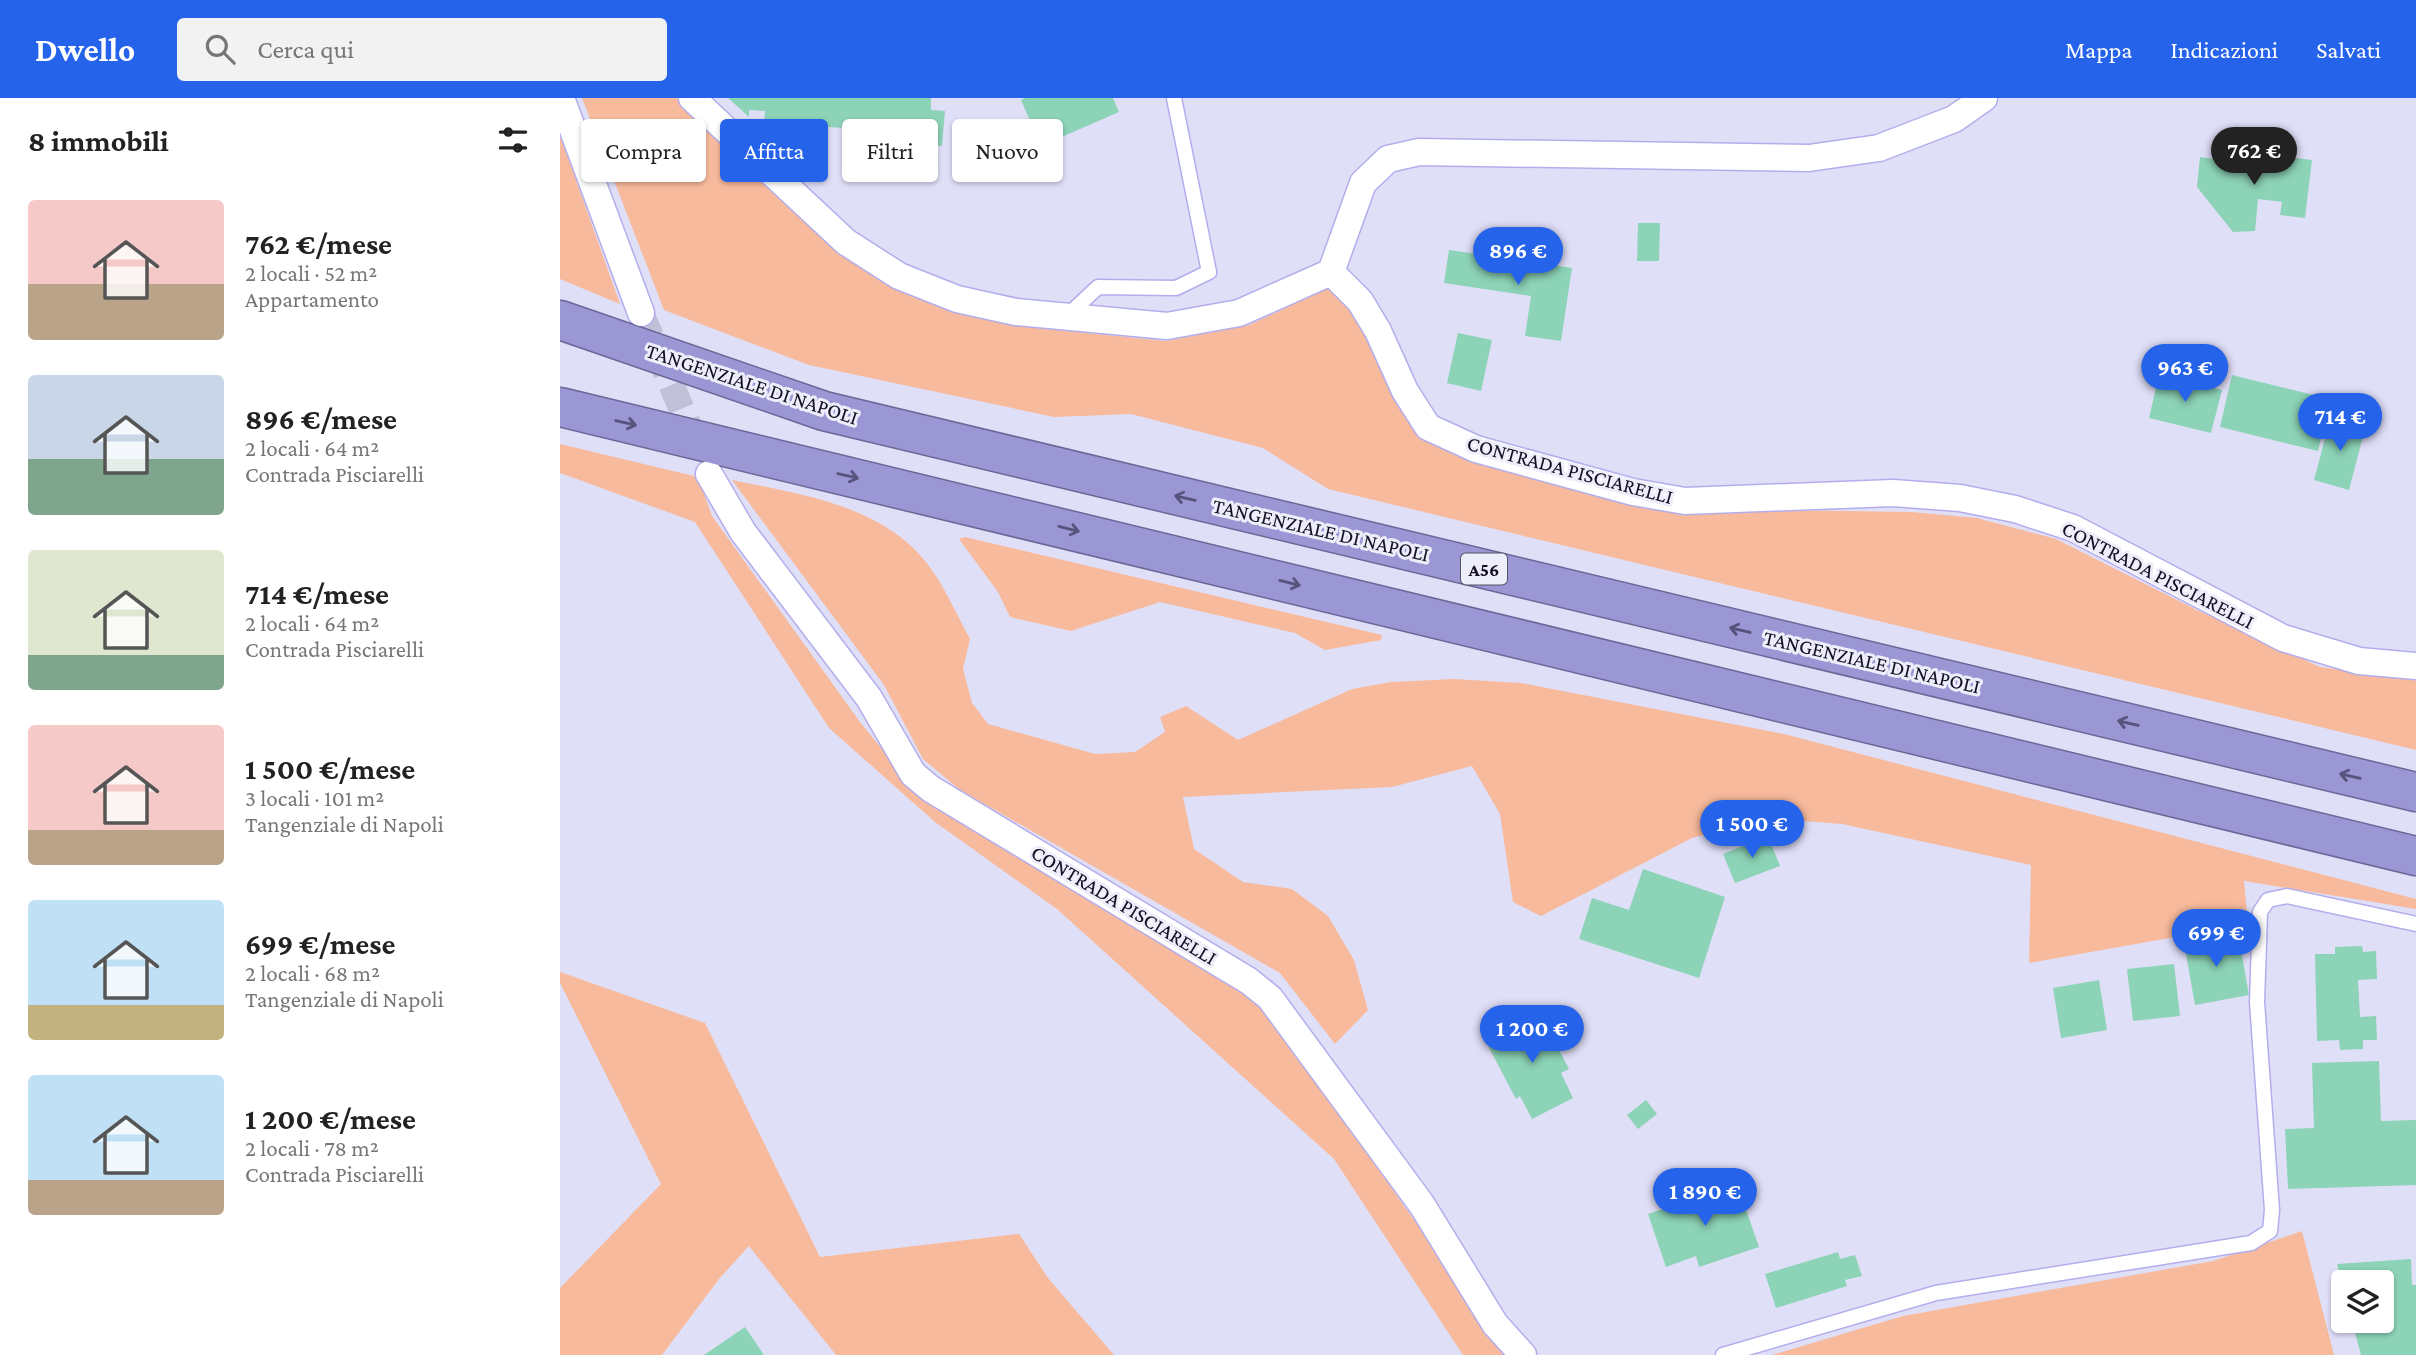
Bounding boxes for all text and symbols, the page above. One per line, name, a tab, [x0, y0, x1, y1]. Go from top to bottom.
search box	[177, 18, 667, 81]
icon: search	[201, 30, 239, 68]
text: Dwello	[35, 31, 135, 68]
text: Cerca qui	[257, 35, 354, 64]
text: Mappa	[2065, 36, 2132, 63]
text: Indicazioni	[2170, 36, 2278, 63]
text: Salvati	[2316, 36, 2381, 63]
chip: Compra	[581, 119, 706, 182]
chip: Affitta	[720, 119, 828, 182]
chip: Filtri	[842, 119, 938, 182]
chip: Nuovo	[952, 119, 1063, 182]
icon: filters	[494, 121, 532, 159]
text: 8 immobili	[28, 124, 169, 157]
pin: 762 €	[2205, 127, 2303, 187]
text: 762 €	[2227, 137, 2281, 163]
text: 762 €/mese	[245, 227, 392, 260]
icon: home	[84, 228, 168, 312]
pin: 896 €	[1469, 228, 1567, 287]
text: 896 €	[1489, 237, 1547, 263]
text: 2 locali · 52 m²	[245, 260, 377, 286]
text: Appartamento	[245, 286, 379, 312]
street label: TANGENZIALE DI NAPOLI	[643, 338, 861, 430]
pin: 963 €	[2136, 344, 2234, 404]
text: 963 €	[2157, 354, 2213, 380]
pin: 714 €	[2291, 394, 2389, 453]
text: 896 €/mese	[245, 402, 397, 435]
icon: home	[84, 403, 168, 487]
text: 714 €	[2314, 403, 2366, 429]
one-way arrow	[614, 417, 637, 430]
street label: CONTRADA PISCIARELLI	[1464, 431, 1676, 509]
text: 2 locali · 64 m²	[245, 435, 379, 461]
text: Contrada Pisciarelli	[245, 461, 424, 487]
one-way arrow	[836, 470, 858, 483]
one-way arrow	[1174, 490, 1197, 504]
street label: TANGENZIALE DI NAPOLI	[1210, 493, 1432, 567]
street label: CONTRADA PISCIARELLI	[2058, 516, 2258, 634]
one-way arrow	[1057, 523, 1080, 536]
road number: A56	[1461, 554, 1507, 584]
text: 714 €/mese	[245, 577, 389, 610]
one-way arrow	[1278, 577, 1301, 590]
icon: home	[84, 578, 168, 662]
text: 2 locali · 64 m²	[245, 610, 379, 636]
one-way arrow	[1729, 623, 1752, 636]
street label: TANGENZIALE DI NAPOLI	[1761, 625, 1983, 699]
text: Contrada Pisciarelli	[245, 636, 424, 662]
one-way arrow	[2117, 716, 2140, 729]
text: 1 500 €/mese	[245, 752, 415, 785]
icon: home	[84, 753, 168, 837]
one-way arrow	[2339, 769, 2362, 782]
text: 3 locali · 101 m²	[245, 785, 384, 811]
pin: 1 500 €	[1687, 800, 1817, 860]
text: 1 500 €	[1716, 810, 1788, 836]
text: Tangenziale di Napoli	[245, 811, 444, 837]
street label: CONTRADA PISCIARELLI	[1027, 840, 1221, 970]
pin: 699 €	[2167, 910, 2265, 969]
text: 699 €	[2188, 919, 2244, 945]
text: 699 €/mese	[245, 927, 395, 960]
icon: home	[84, 928, 168, 1012]
text: 2 locali · 68 m²	[245, 960, 380, 986]
text: Tangenziale di Napoli	[245, 986, 444, 1012]
pin: 1 200 €	[1467, 1006, 1597, 1065]
text: 1 200 €	[1496, 1015, 1568, 1041]
text: 1 200 €/mese	[245, 1102, 416, 1135]
icon: home	[84, 1103, 168, 1187]
text: 2 locali · 78 m²	[245, 1135, 379, 1161]
text: Contrada Pisciarelli	[245, 1161, 424, 1187]
pin: 1 890 €	[1640, 1168, 1770, 1228]
text: 1 890 €	[1669, 1178, 1741, 1204]
map controls	[2331, 1270, 2394, 1333]
button: layers	[2331, 1270, 2394, 1333]

